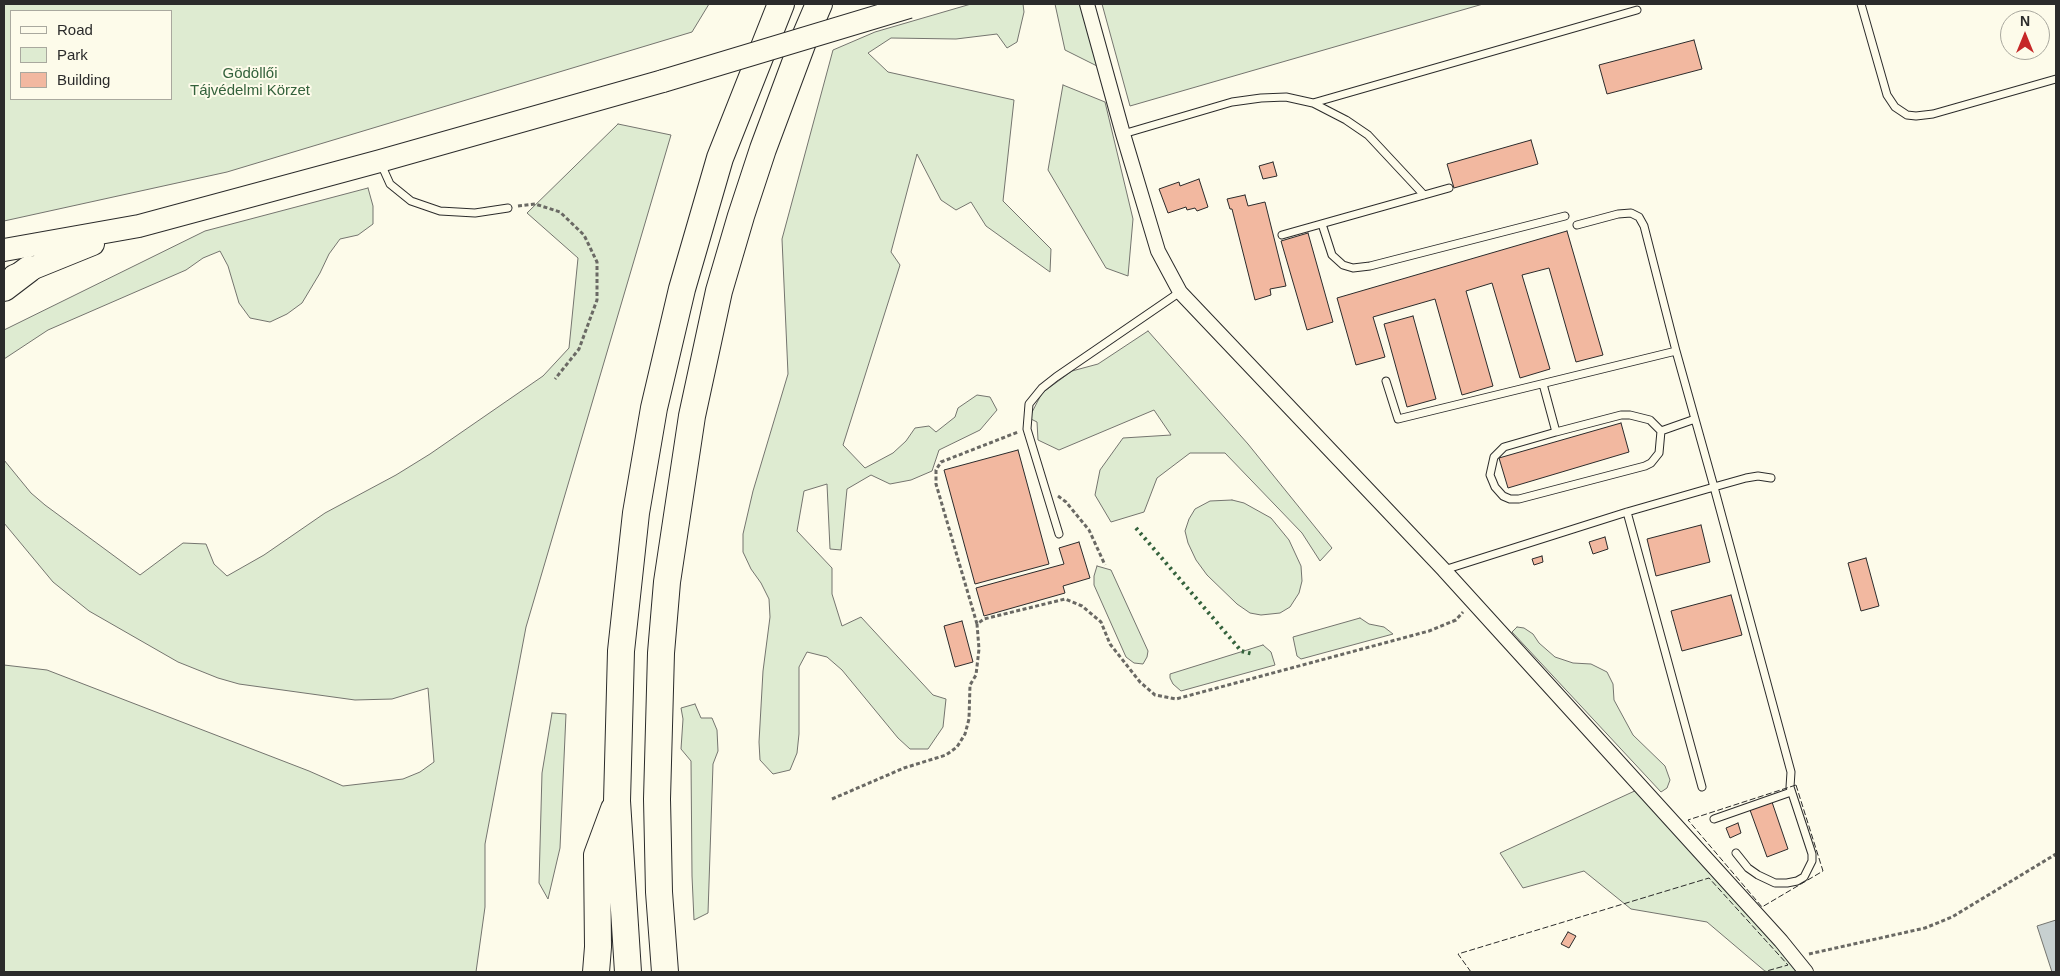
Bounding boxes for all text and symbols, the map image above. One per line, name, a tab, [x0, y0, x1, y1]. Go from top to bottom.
legend	[10, 10, 172, 100]
north arrow	[2000, 10, 2050, 60]
text: N	[2020, 13, 2030, 29]
text: Road	[57, 21, 93, 38]
text: Park	[57, 46, 88, 63]
park label: Gödöllői Tájvédelmi Körzet	[190, 65, 310, 100]
text: Building	[57, 71, 110, 88]

